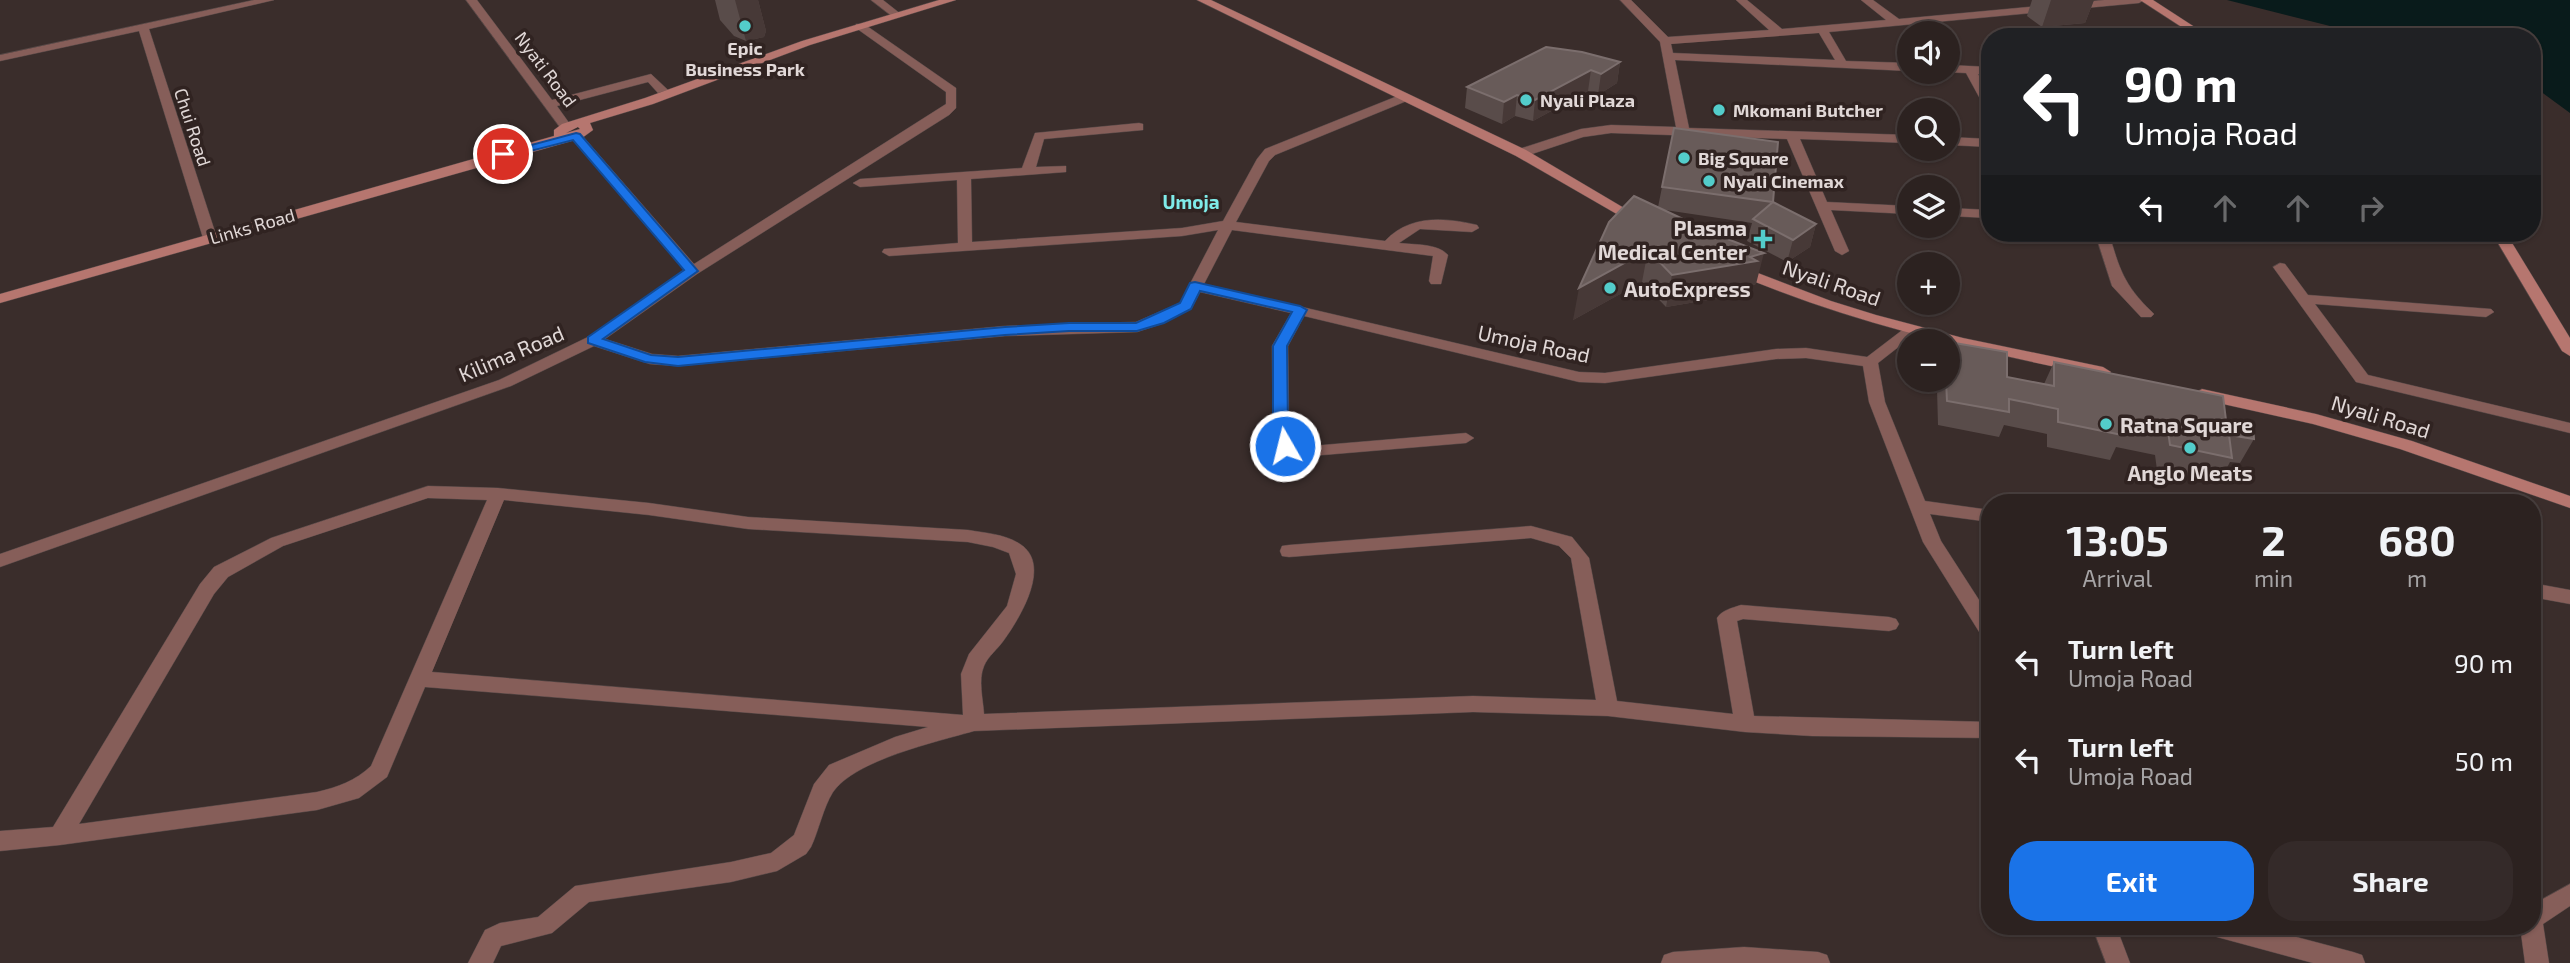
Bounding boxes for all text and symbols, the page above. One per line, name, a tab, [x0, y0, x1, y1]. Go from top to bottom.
marker: Epic Business Park	[737, 18, 753, 34]
map controls	[1897, 21, 1960, 392]
button: sound	[1897, 21, 1960, 84]
street label: Nyati Road	[510, 27, 582, 111]
place label: Epic Business Park	[685, 37, 805, 80]
text: 90 m	[2124, 53, 2238, 112]
icon: left	[2009, 56, 2100, 147]
street label: Chui Road	[170, 85, 216, 169]
place label: Nyali Plaza	[1540, 89, 1635, 111]
marker: Nyali Plaza	[1518, 92, 1534, 108]
button: search	[1897, 98, 1960, 161]
place label: Mkomani Butcher	[1733, 99, 1883, 121]
marker: Mkomani Butcher	[1711, 102, 1727, 118]
text: Umoja Road	[2124, 113, 2298, 151]
pin	[473, 124, 533, 184]
icon: arrive	[484, 135, 522, 173]
place label: Big Square	[1698, 147, 1789, 169]
marker: Big Square	[1676, 150, 1692, 166]
place label: Nyali Cinemax	[1723, 170, 1845, 192]
marker: Nyali Cinemax	[1701, 173, 1717, 189]
button: layers	[1897, 175, 1960, 238]
icon: left	[2133, 189, 2171, 227]
icon: ahead	[2206, 189, 2244, 227]
icon: ahead	[2279, 189, 2317, 227]
icon: right	[2352, 189, 2390, 227]
district label: Umoja	[1162, 190, 1220, 213]
street label: Links Road	[207, 203, 297, 249]
place label: Plasma Medical Center	[1598, 215, 1747, 264]
marker: Plasma Medical Center	[1753, 229, 1773, 249]
button: +	[1897, 252, 1960, 315]
street label: Nyali Road	[1780, 254, 1884, 310]
place label: AutoExpress	[1624, 276, 1751, 301]
marker: AutoExpress	[1602, 280, 1618, 296]
street label: Umoja Road	[1475, 319, 1592, 368]
street label: Kilima Road	[455, 320, 567, 386]
button: −	[1897, 329, 1960, 392]
street label: Nyali Road	[2329, 389, 2433, 443]
position arrow	[1248, 409, 1322, 483]
place label: Ratna Square	[2120, 412, 2253, 437]
marker: Ratna Square	[2098, 416, 2114, 432]
marker: Anglo Meats	[2182, 440, 2198, 456]
place label: Anglo Meats	[2127, 460, 2253, 485]
text: 13:05	[2066, 514, 2169, 564]
text: 2	[2261, 514, 2286, 564]
text: 680	[2378, 514, 2456, 564]
text: Arrival	[2082, 564, 2152, 592]
text: min	[2254, 564, 2293, 592]
text: m	[2407, 564, 2427, 592]
text: Turn left	[2068, 633, 2174, 664]
icon: left	[2009, 643, 2047, 681]
text: 90 m	[2454, 647, 2513, 678]
text: Umoja Road	[2068, 664, 2193, 692]
text: Turn left	[2068, 731, 2174, 762]
icon: left	[2009, 741, 2047, 779]
text: 50 m	[2455, 745, 2513, 776]
text: Umoja Road	[2068, 762, 2193, 790]
button: Exit	[2009, 841, 2254, 921]
button: Share	[2268, 841, 2513, 921]

